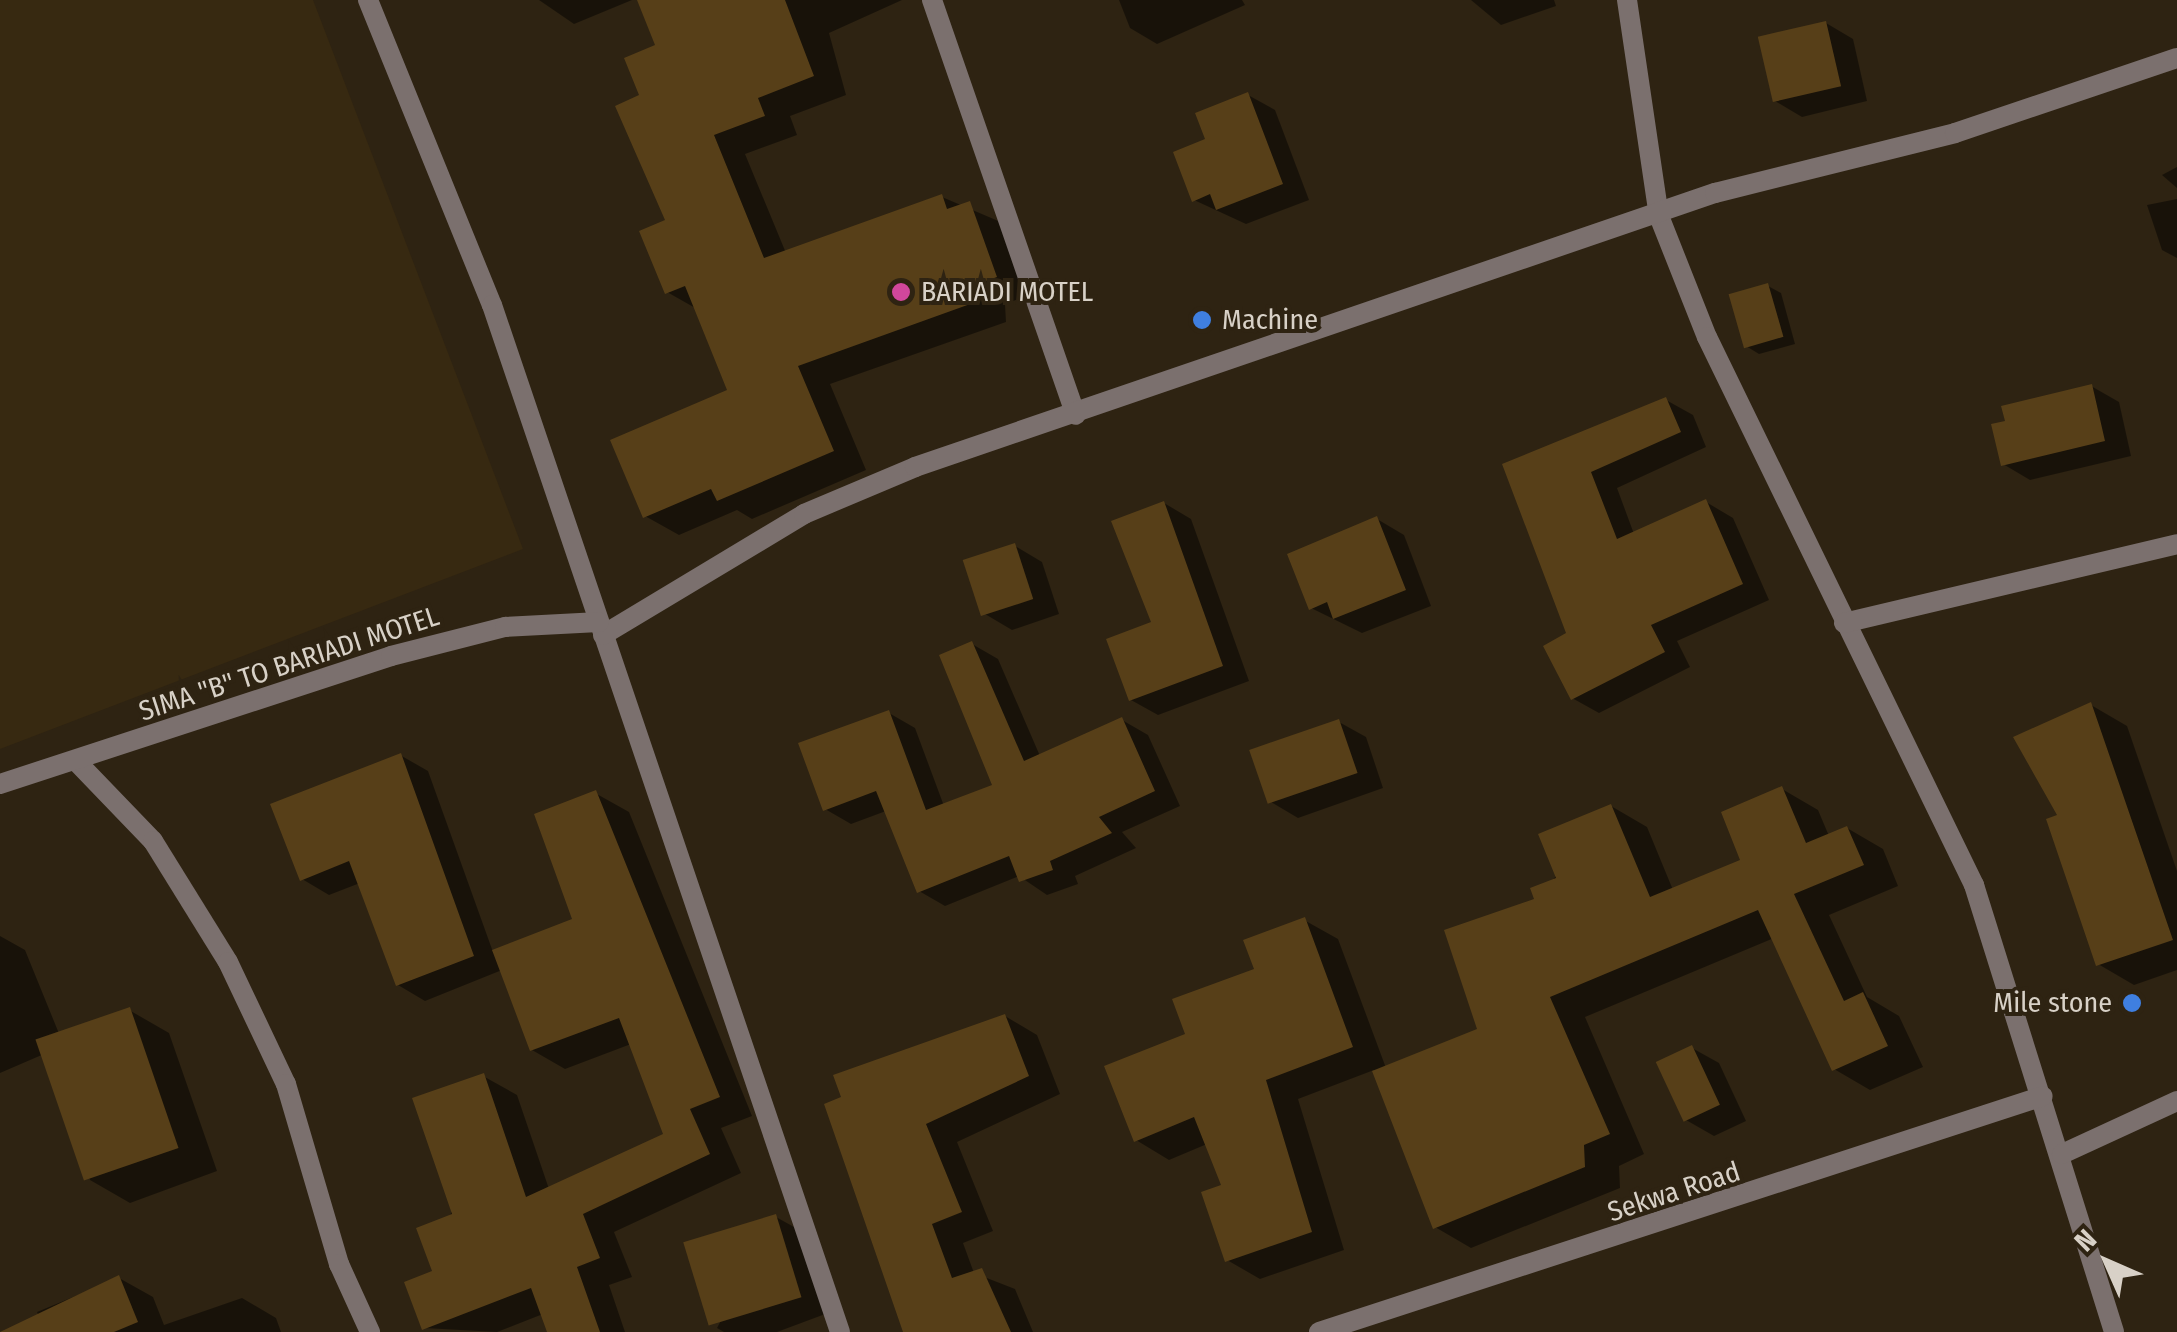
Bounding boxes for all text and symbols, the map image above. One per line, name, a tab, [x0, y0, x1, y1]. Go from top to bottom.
place label: BARIADI MOTEL	[921, 275, 1093, 309]
marker: BARIADI MOTEL	[890, 281, 912, 303]
place label: Machine	[1222, 303, 1318, 337]
marker: Machine	[1191, 309, 1213, 331]
street label: SIMA "B" TO BARIADI MOTEL	[135, 600, 443, 728]
place label: Mile stone	[1993, 986, 2112, 1020]
marker: Mile stone	[2121, 992, 2143, 1014]
street label: Sekwa Road	[1604, 1155, 1744, 1229]
north arrow	[2057, 1212, 2157, 1312]
text: N	[2068, 1223, 2103, 1258]

